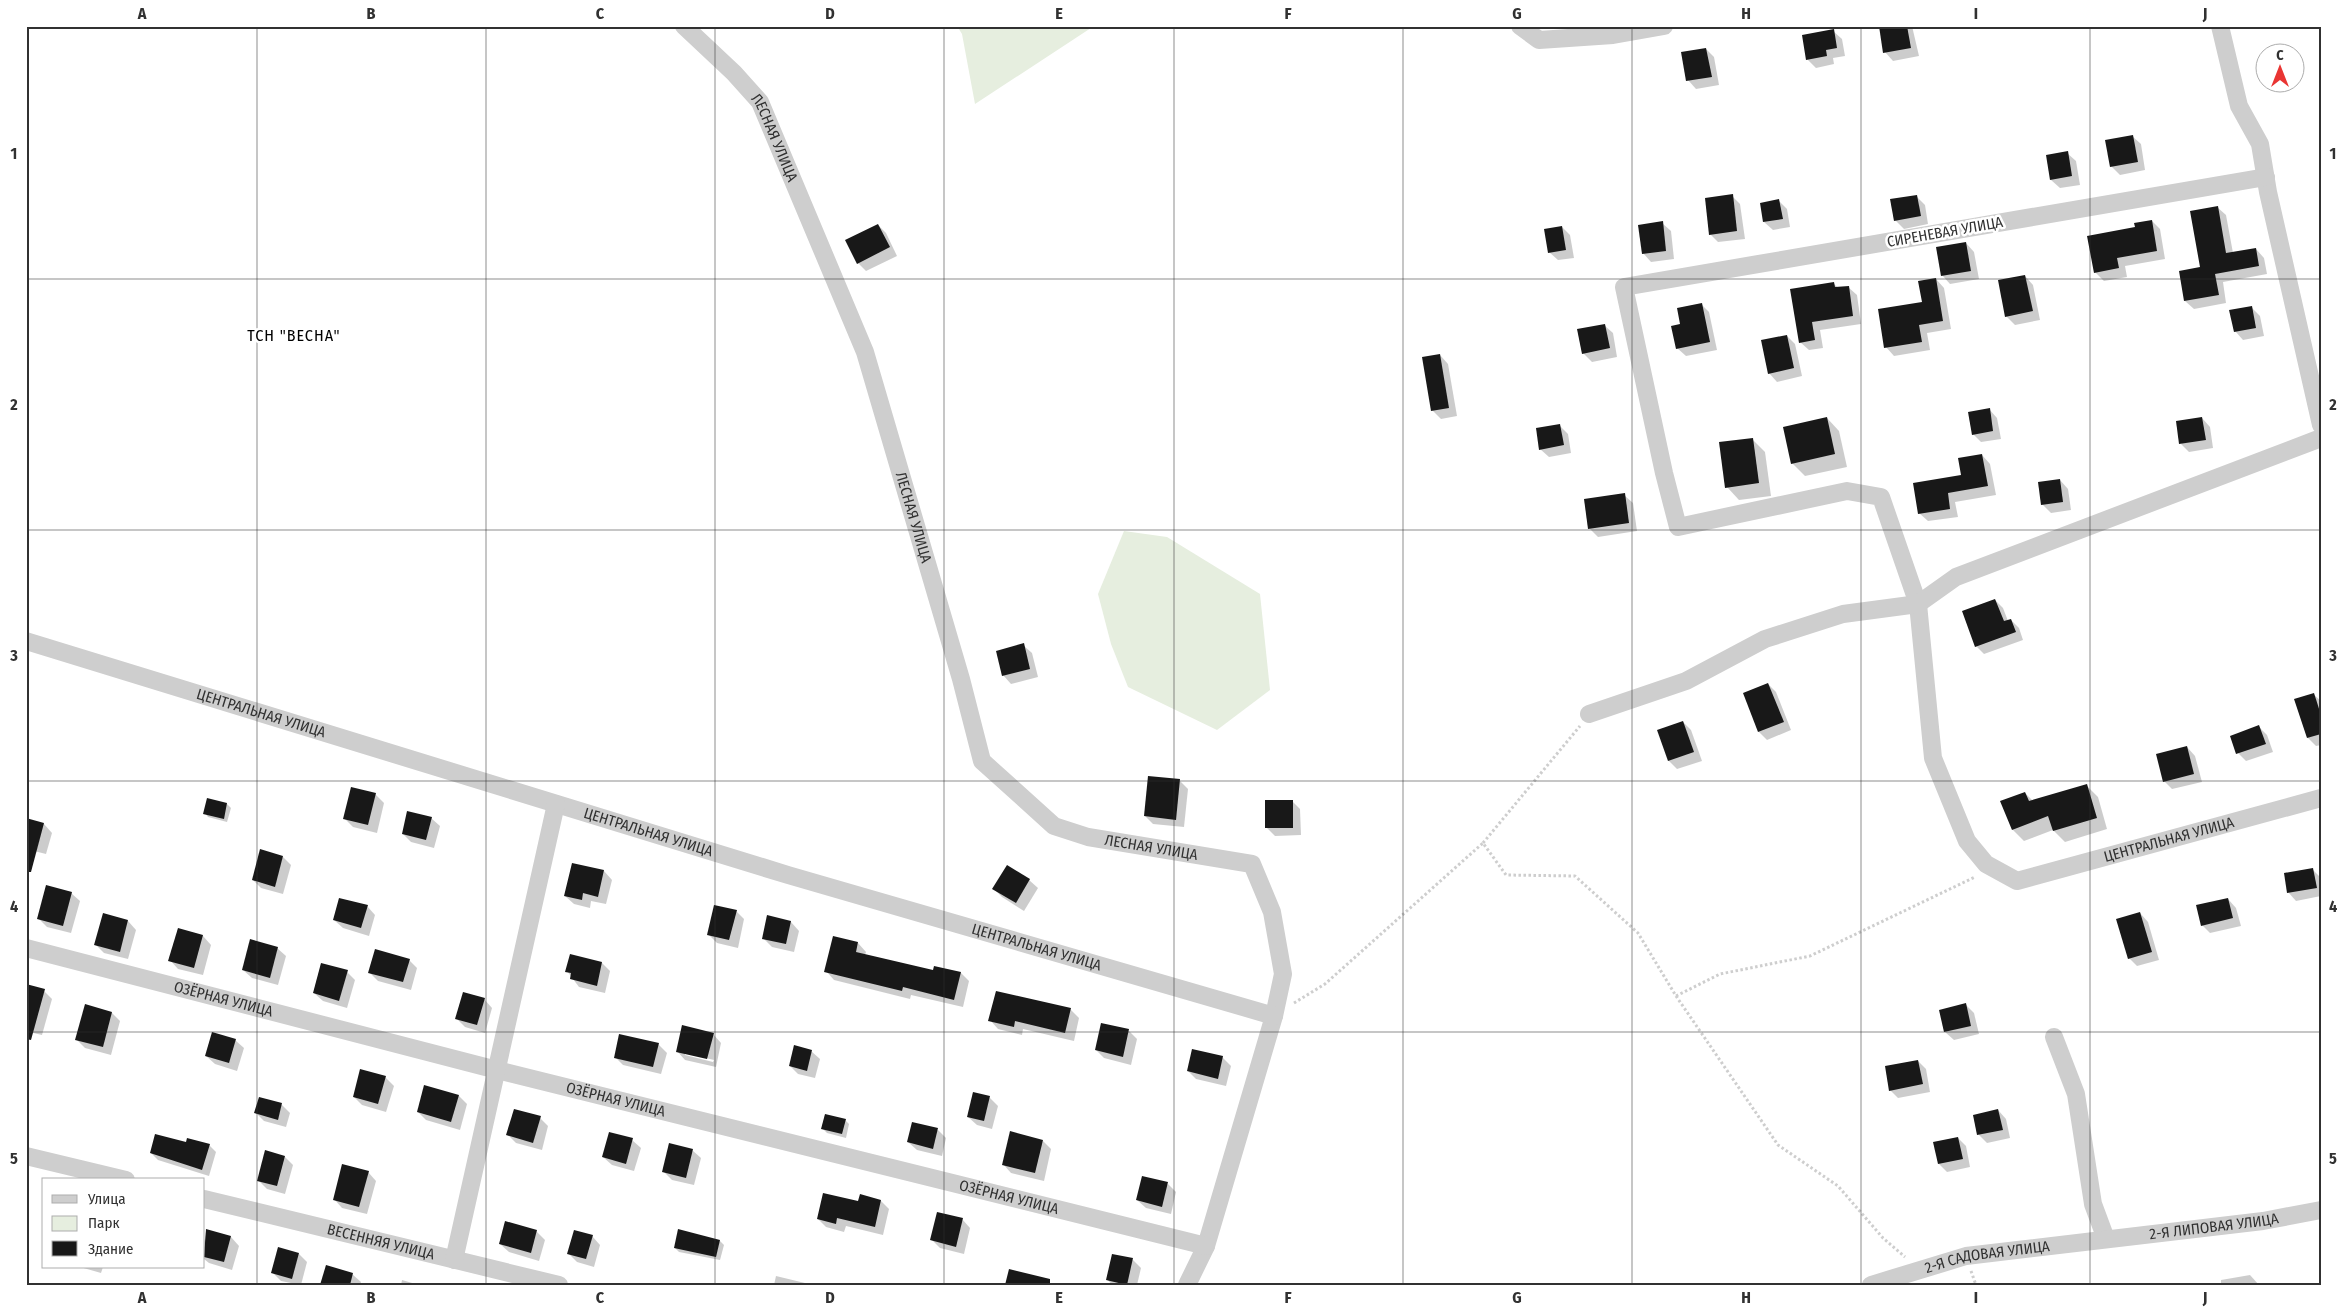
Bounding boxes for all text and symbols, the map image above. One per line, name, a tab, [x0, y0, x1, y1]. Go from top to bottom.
text: A	[137, 4, 147, 23]
text: B	[367, 4, 376, 23]
text: C	[596, 4, 605, 23]
text: D	[825, 4, 835, 23]
text: E	[1055, 4, 1063, 23]
text: F	[1284, 4, 1292, 23]
text: G	[1512, 4, 1522, 23]
text: H	[1741, 4, 1751, 23]
text: I	[1974, 4, 1978, 23]
text: J	[2202, 4, 2207, 23]
north arrow	[2254, 42, 2304, 92]
text: С	[2276, 47, 2284, 64]
street label: ЛЕСНАЯ УЛИЦА	[748, 90, 801, 184]
text: 1	[11, 144, 17, 163]
text: 1	[2330, 144, 2336, 163]
street label: СИРЕНЕВАЯ УЛИЦА	[1886, 213, 2004, 251]
district label: ТСН "ВЕСНА"	[247, 326, 341, 345]
text: 2	[9, 395, 18, 414]
text: 2	[2328, 395, 2337, 414]
street label: ЛЕСНАЯ УЛИЦА	[892, 470, 935, 565]
text: 3	[9, 646, 18, 665]
text: 3	[2328, 646, 2337, 665]
street label: ЦЕНТРАЛЬНАЯ УЛИЦА	[194, 685, 328, 742]
street label: ЦЕНТРАЛЬНАЯ УЛИЦА	[582, 804, 715, 860]
street label: ЦЕНТРАЛЬНАЯ УЛИЦА	[2102, 813, 2236, 866]
street label: ЛЕСНАЯ УЛИЦА	[1103, 831, 1199, 864]
text: 4	[10, 897, 18, 916]
text: 4	[2329, 897, 2337, 916]
street label: ЦЕНТРАЛЬНАЯ УЛИЦА	[970, 920, 1104, 975]
street label: ОЗЁРНАЯ УЛИЦА	[172, 978, 275, 1021]
street label: ОЗЁРНАЯ УЛИЦА	[564, 1079, 668, 1121]
text: 5	[10, 1149, 18, 1168]
text: 5	[2329, 1149, 2337, 1168]
street label: ОЗЁРНАЯ УЛИЦА	[957, 1176, 1061, 1218]
legend	[42, 1178, 205, 1268]
text: Улица	[87, 1190, 126, 1208]
street label: 2-Я ЛИПОВАЯ УЛИЦА	[2148, 1209, 2280, 1243]
text: Парк	[88, 1214, 119, 1232]
street label: ВЕСЕННЯЯ УЛИЦА	[325, 1220, 436, 1264]
street label: 2-Я САДОВАЯ УЛИЦА	[1923, 1237, 2051, 1277]
text: Здание	[88, 1240, 134, 1258]
text: A	[137, 1288, 147, 1307]
text: B	[367, 1288, 376, 1307]
text: C	[596, 1288, 605, 1307]
text: D	[825, 1288, 835, 1307]
text: E	[1055, 1288, 1063, 1307]
text: F	[1284, 1288, 1292, 1307]
text: G	[1512, 1288, 1522, 1307]
text: H	[1741, 1288, 1751, 1307]
text: I	[1974, 1288, 1978, 1307]
text: J	[2202, 1288, 2207, 1307]

